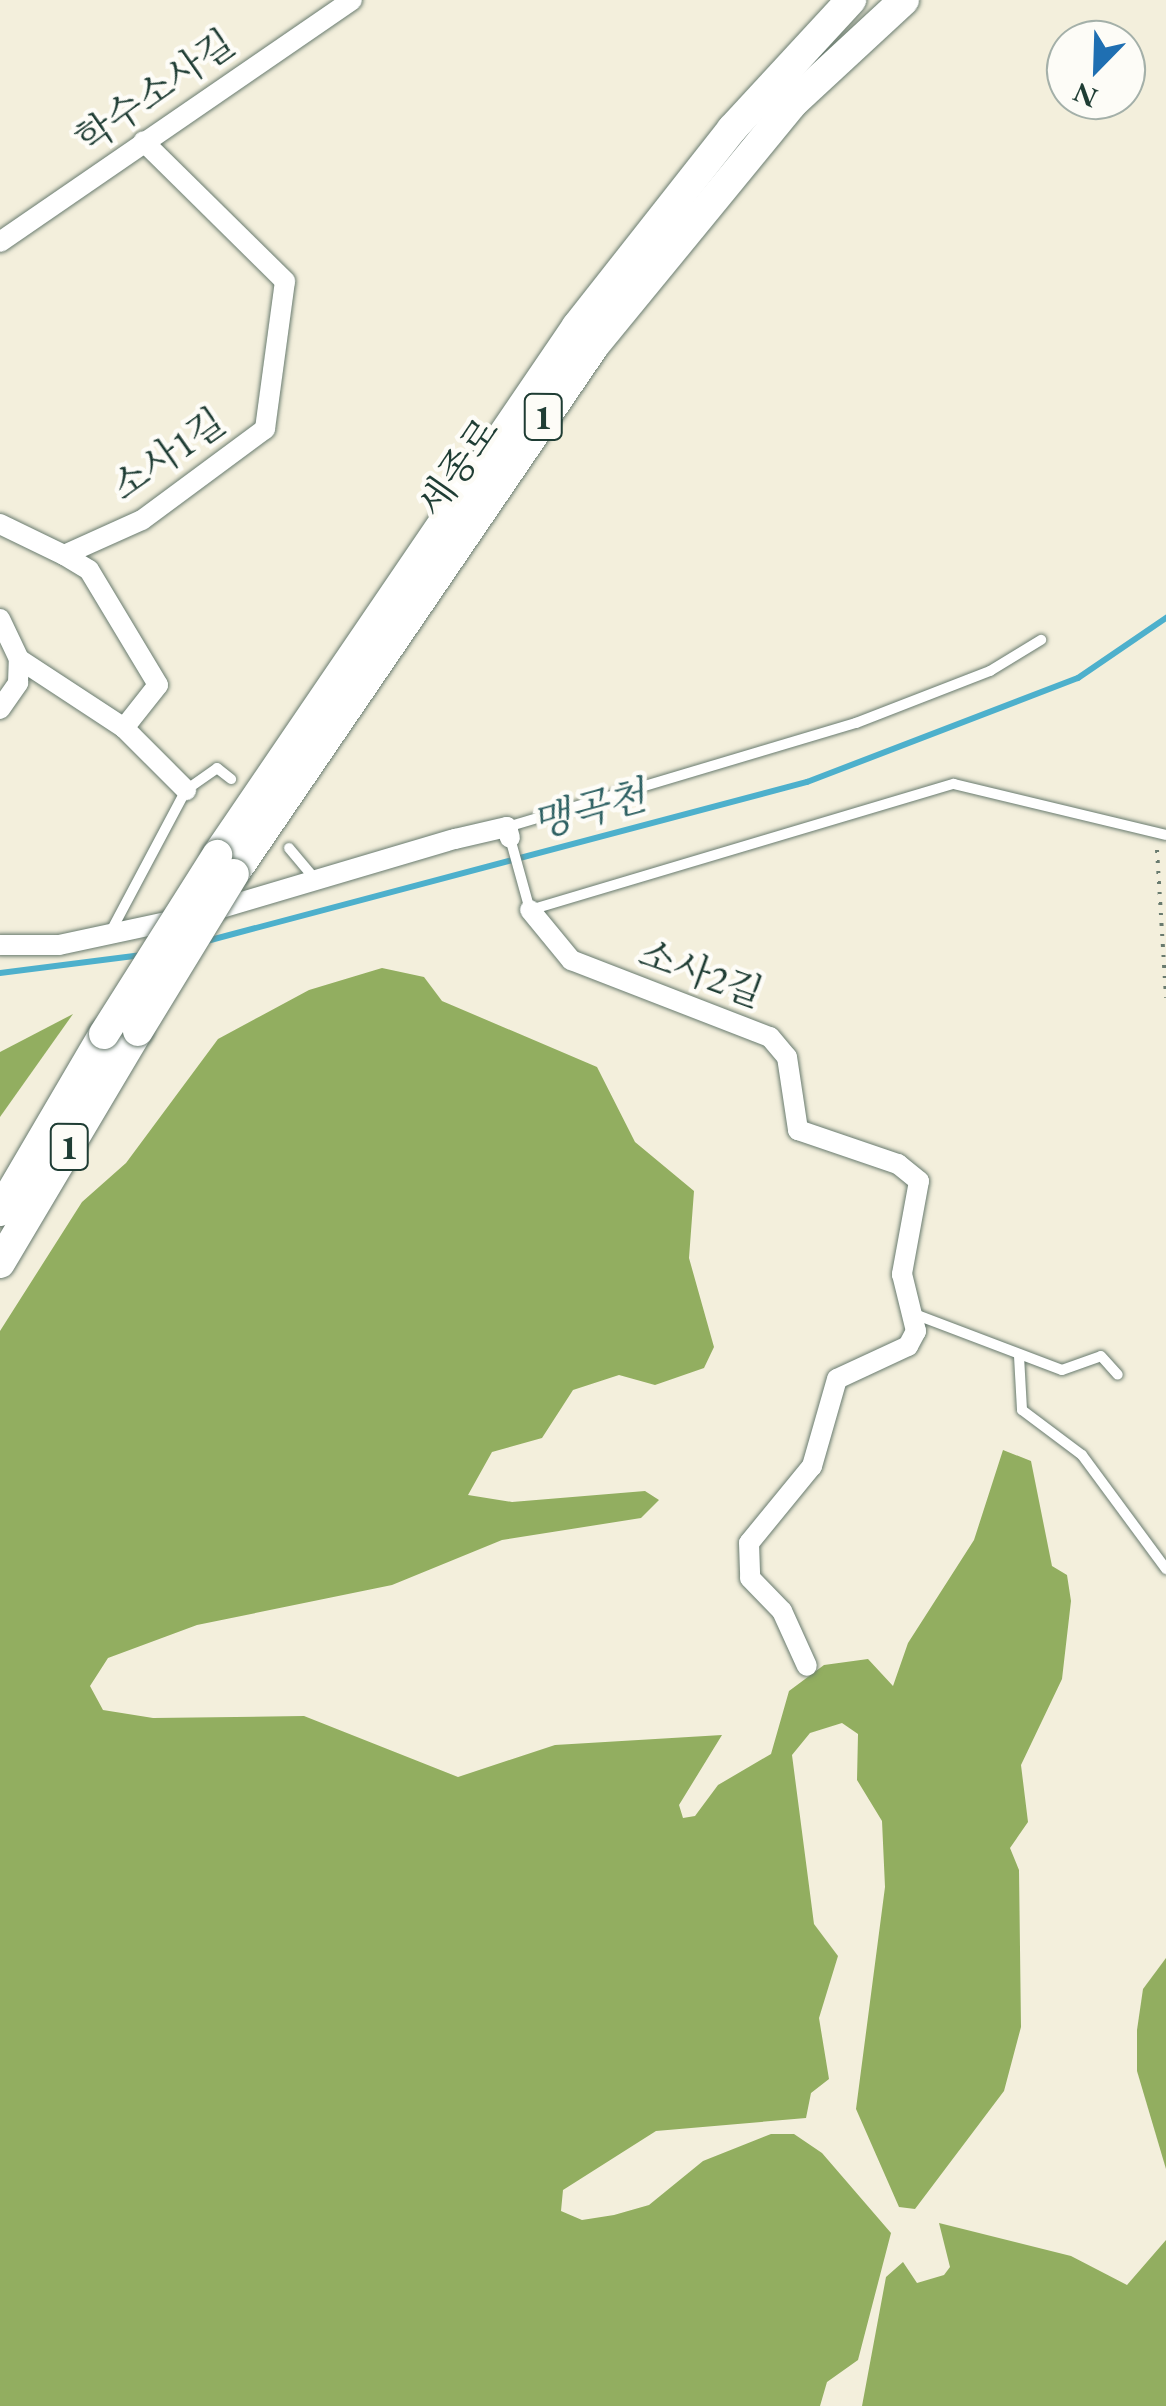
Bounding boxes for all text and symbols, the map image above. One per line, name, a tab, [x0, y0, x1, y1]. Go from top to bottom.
street label: 학수소사길	[67, 20, 243, 162]
north arrow	[1046, 20, 1146, 120]
text: N	[1068, 75, 1103, 117]
road number: 1	[523, 387, 563, 447]
street label: 소사1길	[102, 399, 234, 509]
street label: 세종로	[408, 409, 508, 525]
water label: 맹곡천	[527, 771, 651, 847]
street label: 소사2길	[633, 930, 769, 1016]
road number: 1	[49, 1117, 89, 1177]

